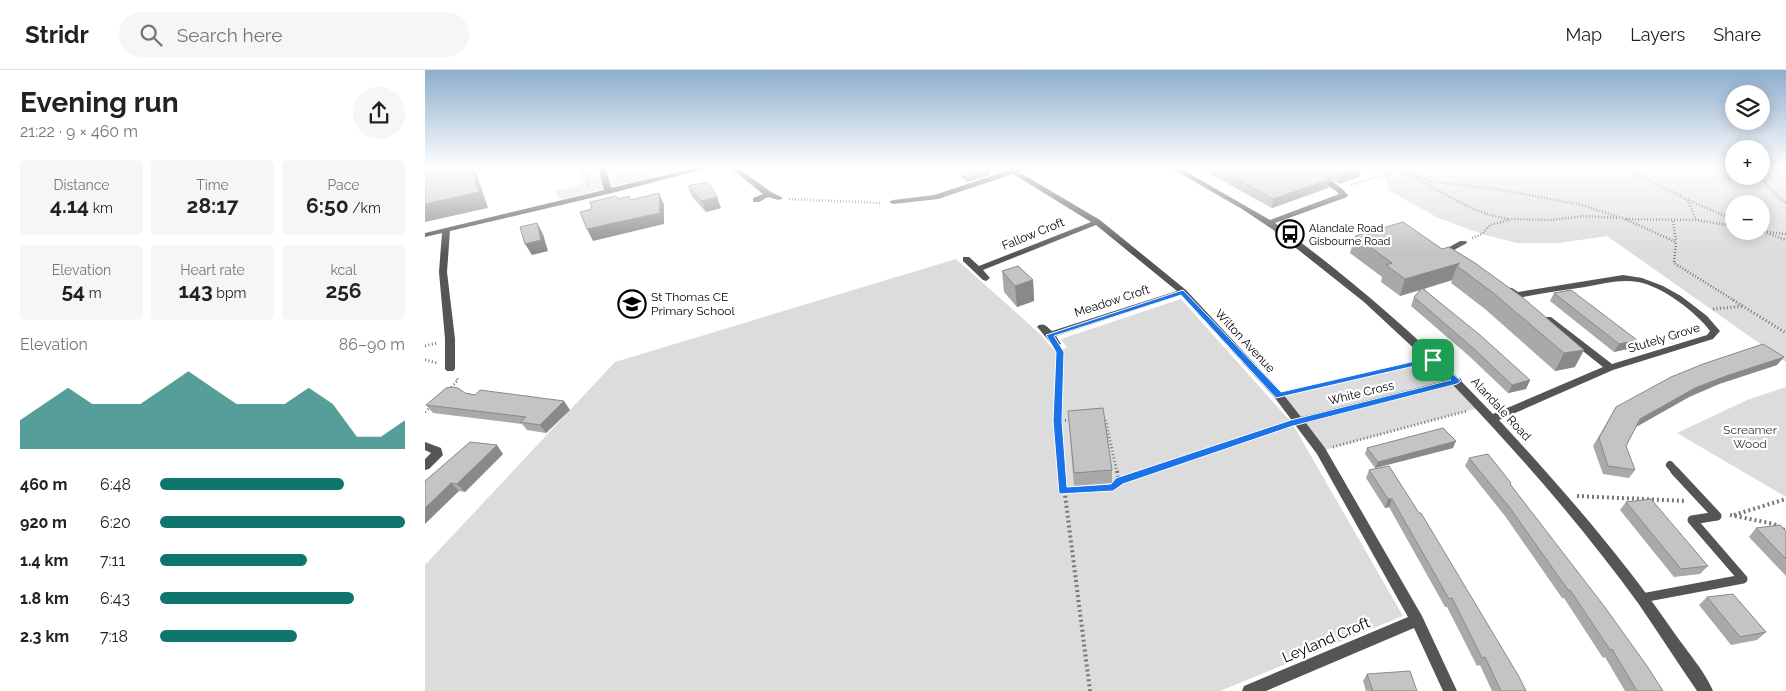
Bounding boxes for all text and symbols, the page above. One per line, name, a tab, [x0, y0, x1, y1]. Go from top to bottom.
search box	[119, 12, 469, 57]
text: Stridr	[25, 20, 89, 49]
icon: search	[137, 21, 165, 49]
text: Search here	[177, 24, 282, 46]
text: Map	[1566, 24, 1602, 45]
text: Layers	[1630, 24, 1685, 45]
text: Share	[1713, 24, 1761, 45]
map controls	[1725, 85, 1770, 240]
button: layers	[1725, 85, 1770, 130]
text: Evening run	[20, 86, 179, 119]
button: share	[353, 87, 405, 139]
text: 21:22 · 9 × 460 m	[20, 122, 138, 141]
button: +	[1725, 140, 1770, 185]
text: Distance	[53, 177, 110, 193]
text: Time	[196, 177, 229, 193]
text: Pace	[327, 177, 360, 193]
text: 4.14	[50, 193, 89, 218]
text: 28:17	[187, 193, 238, 218]
text: 6:50	[306, 193, 349, 218]
button: −	[1725, 195, 1770, 240]
text: km	[89, 200, 113, 216]
text: /km	[349, 200, 381, 216]
street label: Fallow Croft	[1000, 215, 1066, 253]
bus stop icon: Alandale Road Gisbourne Road	[1275, 219, 1305, 249]
place label: Alandale Road Gisbourne Road	[1309, 222, 1391, 248]
text: Elevation	[52, 262, 111, 278]
text: Heart rate	[180, 262, 245, 278]
text: kcal	[330, 262, 357, 278]
text: 54	[61, 278, 85, 303]
text: 143	[179, 278, 213, 303]
text: 256	[325, 278, 362, 303]
street label: Meadow Croft	[1073, 282, 1151, 320]
text: m	[85, 285, 102, 301]
text: bpm	[213, 285, 246, 301]
school or university icon: St Thomas CE Primary School	[617, 289, 647, 319]
place label: St Thomas CE Primary School	[651, 290, 735, 318]
street label: Wilton Avenue	[1212, 307, 1278, 375]
street label: Stutely Grove	[1626, 320, 1702, 356]
text: Elevation	[20, 335, 88, 354]
text: 86–90 m	[339, 335, 405, 354]
pin	[1412, 339, 1454, 381]
icon: arrive	[1419, 346, 1447, 374]
street label: Alandale Road	[1468, 375, 1534, 443]
street label: White Cross	[1327, 378, 1395, 408]
park label: Screamer Wood	[1723, 423, 1778, 451]
text: 460 m	[20, 475, 67, 494]
text: 6:48	[100, 475, 131, 494]
text: 920 m	[20, 513, 67, 532]
text: 6:20	[100, 513, 131, 532]
text: 1.4 km	[20, 551, 68, 570]
text: 7:11	[100, 551, 125, 570]
text: 1.8 km	[20, 589, 69, 608]
text: 6:43	[100, 589, 130, 608]
street label: Leyland Croft	[1279, 613, 1373, 667]
text: 2.3 km	[20, 627, 69, 646]
text: 7:18	[100, 627, 128, 646]

